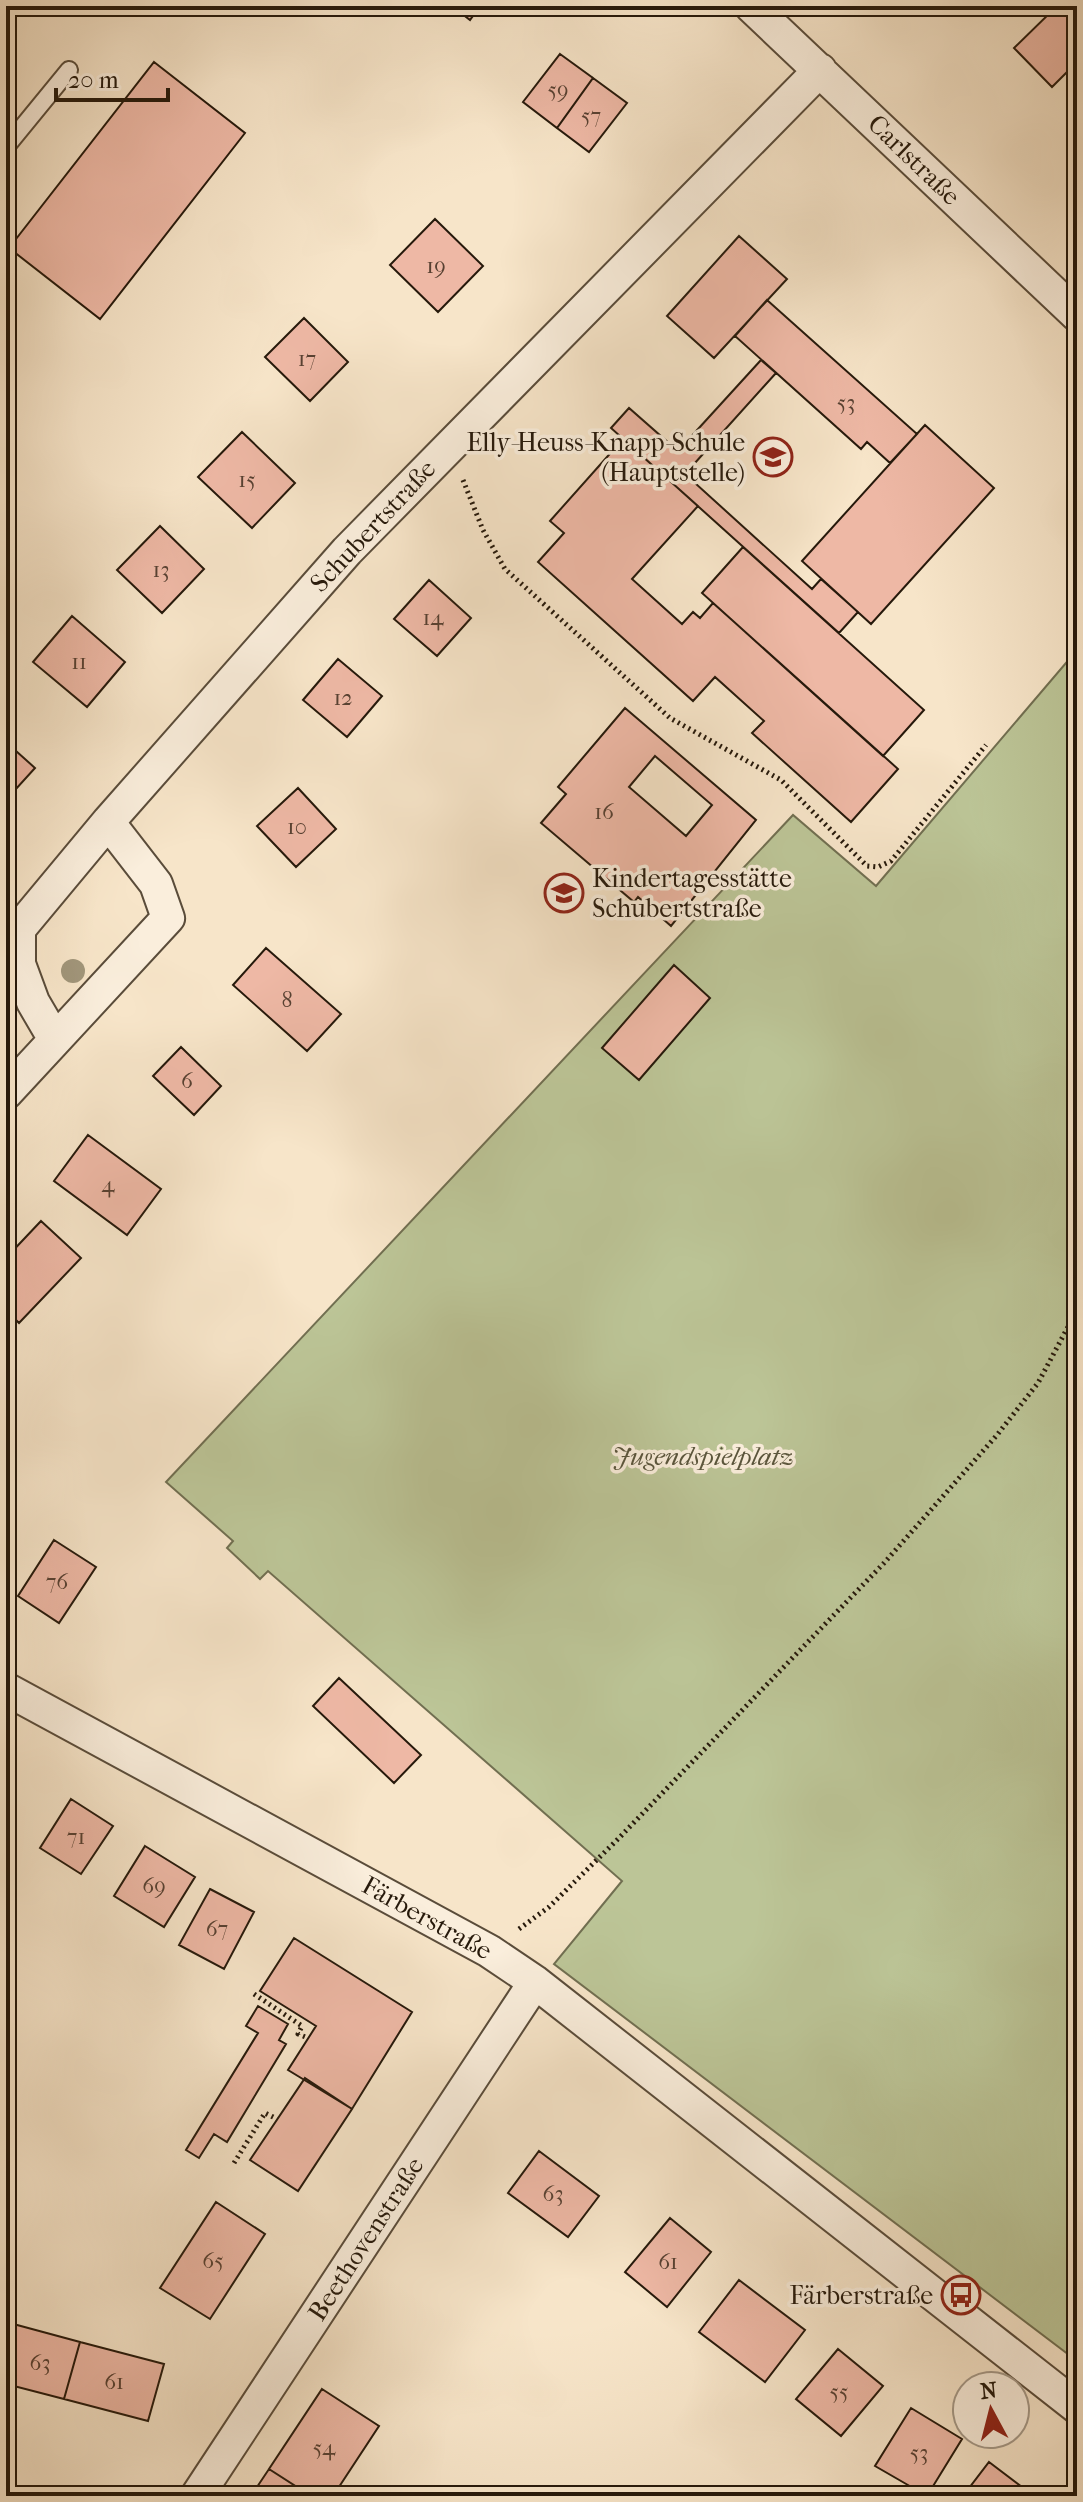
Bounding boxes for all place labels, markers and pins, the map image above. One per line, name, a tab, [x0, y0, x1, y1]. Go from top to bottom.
place label: Elly-Heuss-Knapp-Schule (Hauptstelle)	[466, 427, 745, 488]
school or university icon: Elly-Heuss-Knapp-Schule (Hauptstelle)	[752, 436, 794, 478]
place label: Kindertagesstätte Schubertstraße	[592, 863, 792, 924]
school or university icon: Kindertagesstätte Schubertstraße	[543, 872, 585, 914]
bus stop icon: Färberstraße	[940, 2274, 982, 2316]
place label: Färberstraße	[789, 2280, 933, 2311]

